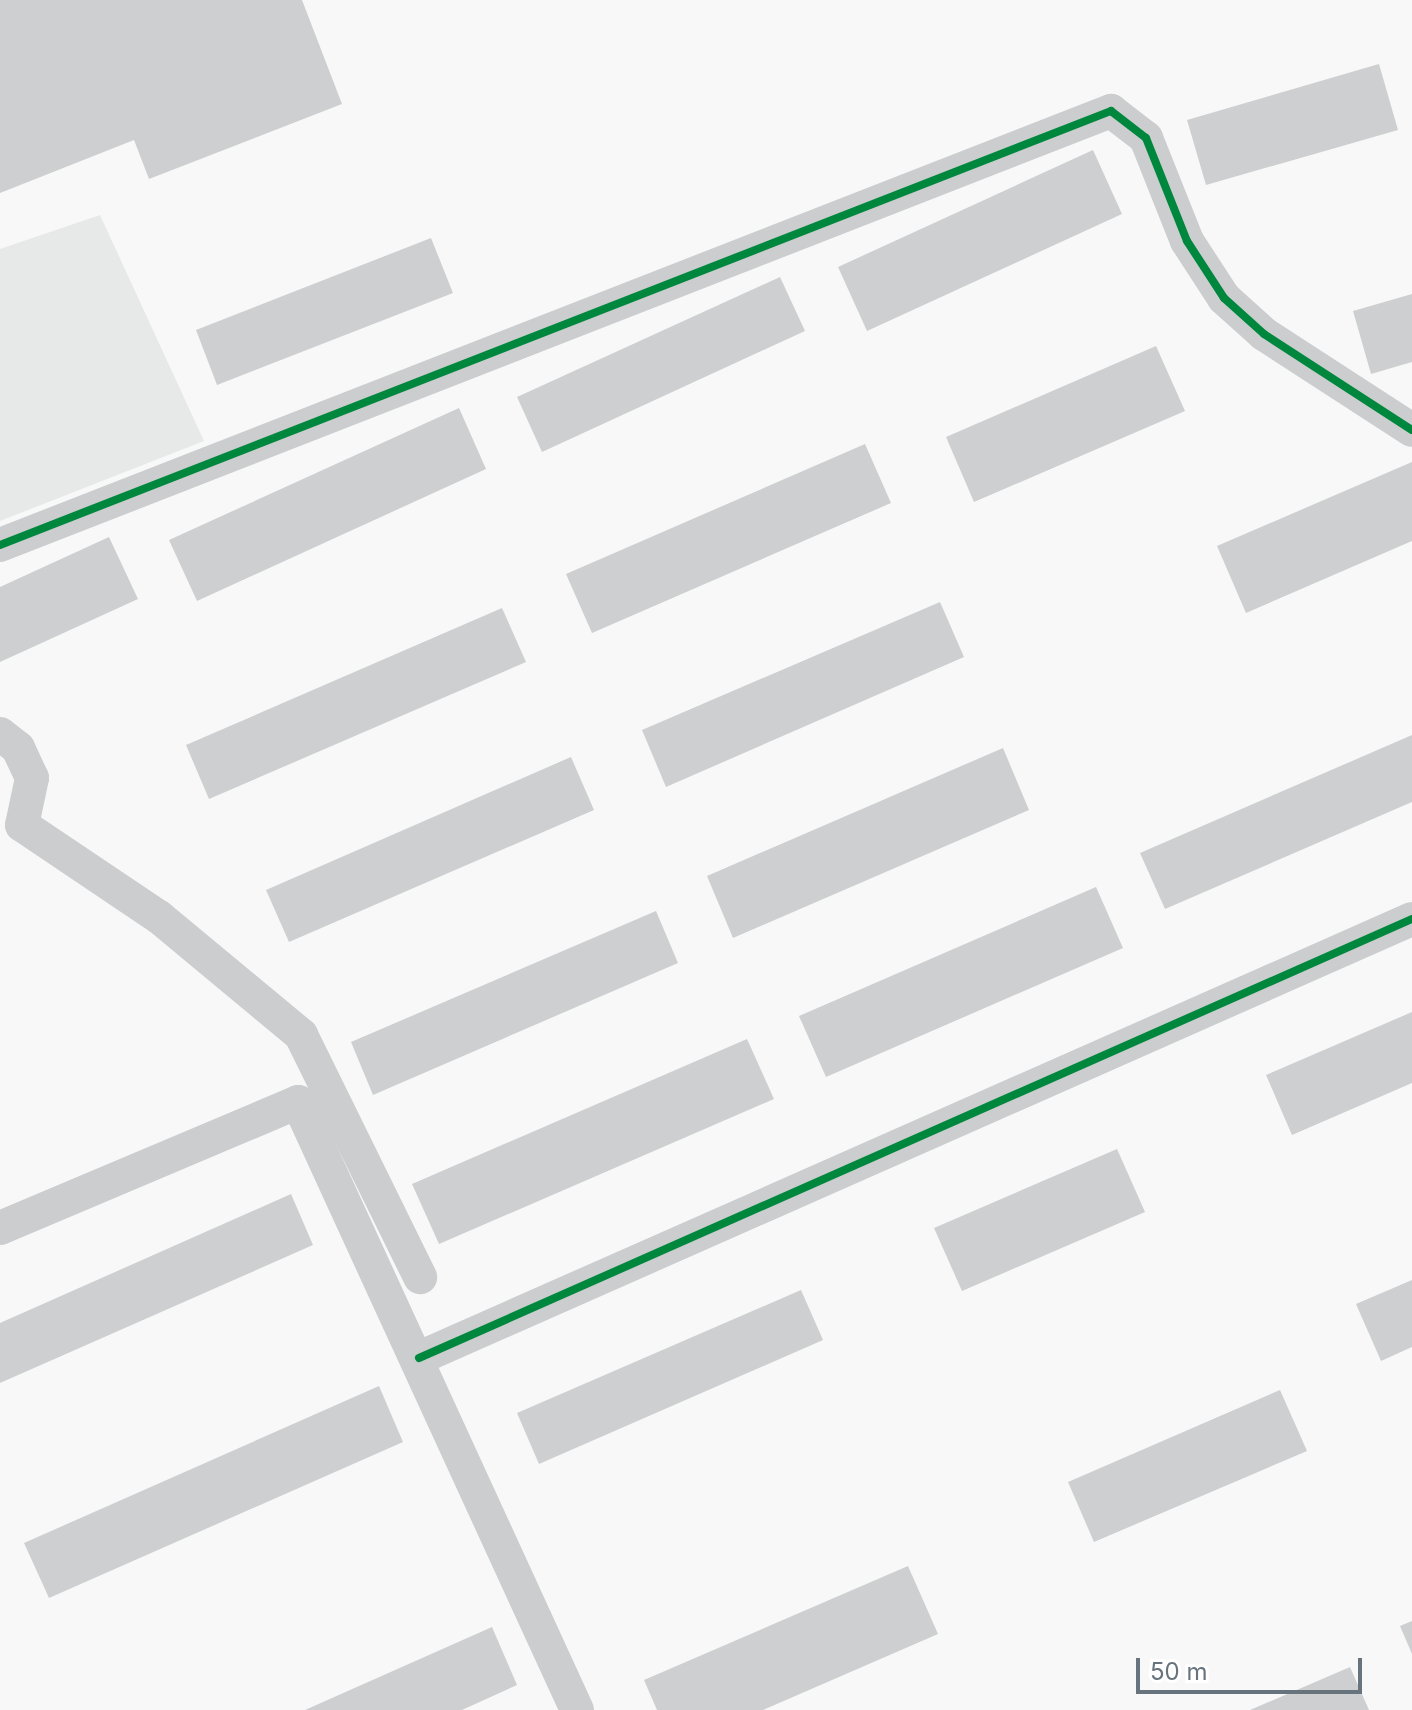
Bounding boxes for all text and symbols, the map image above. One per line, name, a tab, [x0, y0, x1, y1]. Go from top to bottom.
scale bar	[1140, 1642, 1366, 1692]
text: 50 m	[1150, 1657, 1208, 1686]

